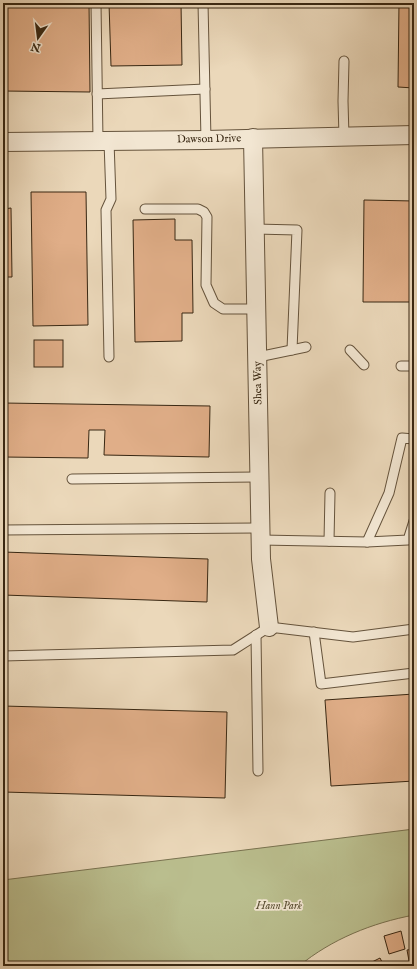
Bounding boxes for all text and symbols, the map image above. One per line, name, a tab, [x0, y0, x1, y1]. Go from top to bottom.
north arrow	[18, 18, 58, 58]
text: N	[29, 39, 43, 55]
street label: Dawson Drive	[177, 131, 241, 147]
street label: Shea Way	[251, 361, 265, 405]
park label: Hann Park	[255, 899, 303, 913]

